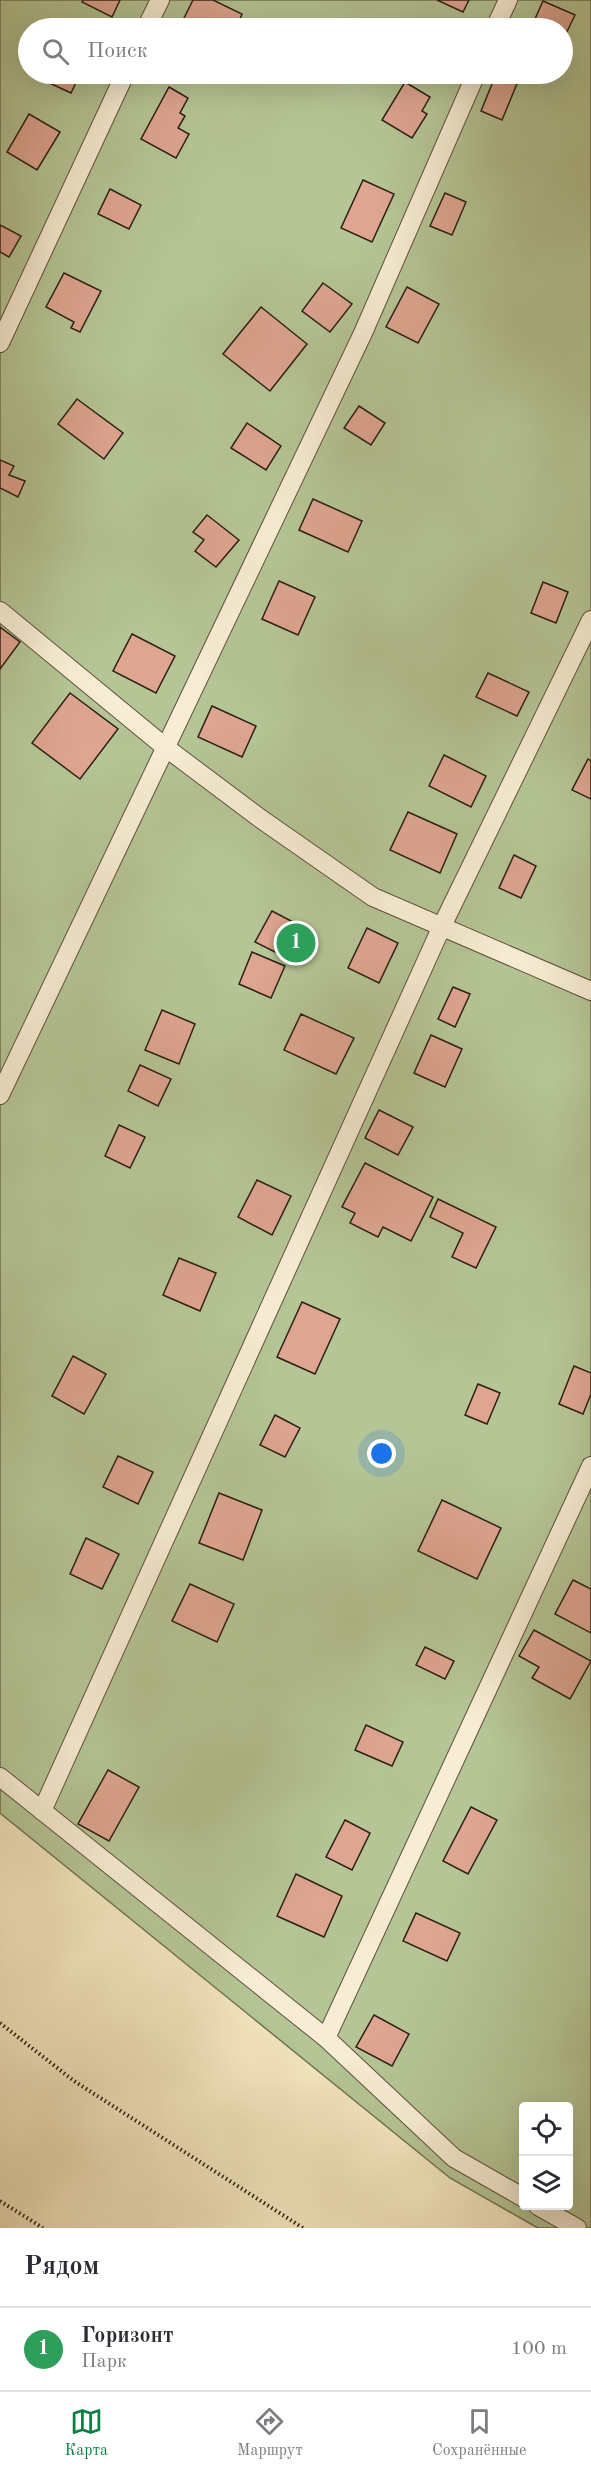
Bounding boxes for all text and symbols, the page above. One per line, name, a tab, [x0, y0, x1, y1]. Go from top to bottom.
search box	[18, 18, 573, 84]
icon: search	[39, 35, 72, 68]
text: Поиск	[87, 40, 148, 62]
pin: 1	[276, 920, 316, 966]
your location	[367, 1439, 396, 1468]
map controls	[519, 2102, 573, 2210]
button: locate	[519, 2102, 573, 2156]
button: layers	[519, 2156, 573, 2210]
text: Рядом	[24, 2254, 99, 2280]
text: Горизонт	[81, 2325, 174, 2347]
text: 1	[38, 2339, 49, 2359]
text: 100 m	[511, 2339, 567, 2359]
text: Парк	[81, 2352, 127, 2372]
tab: Карта	[65, 2405, 108, 2461]
tab: Маршрут	[237, 2405, 303, 2461]
tab: Сохранённые	[432, 2405, 526, 2461]

